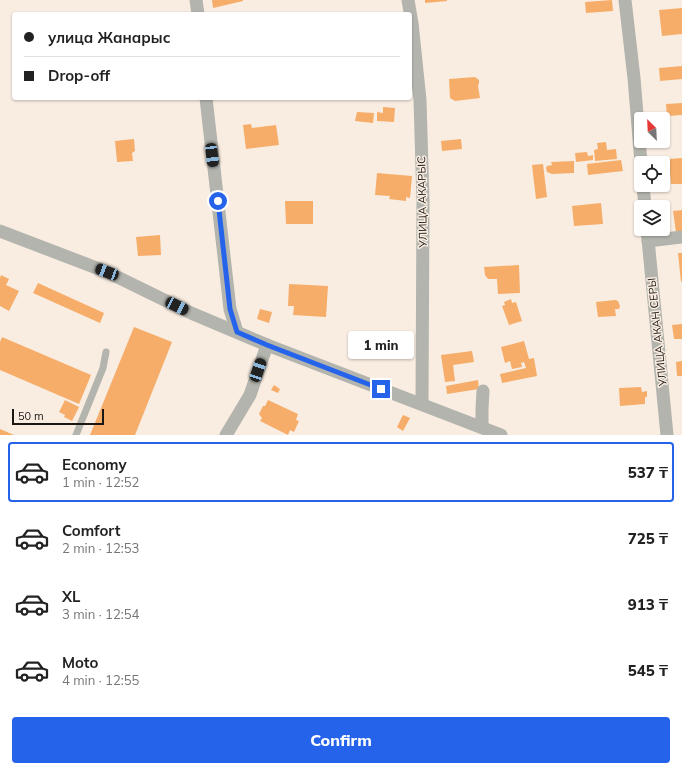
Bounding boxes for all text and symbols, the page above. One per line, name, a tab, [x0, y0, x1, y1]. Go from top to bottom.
text: улица Жанарыс	[48, 28, 170, 47]
text: Drop-off	[48, 66, 110, 85]
north arrow	[634, 112, 670, 148]
map controls	[634, 112, 670, 236]
car	[205, 142, 219, 168]
street label: УЛИЦА АКАРЫС	[414, 156, 430, 249]
button: locate	[634, 156, 670, 192]
route start	[209, 192, 227, 210]
button: layers	[634, 200, 670, 236]
car	[94, 262, 120, 282]
street label: УЛИЦА АКАН СЕРЫ	[644, 277, 670, 388]
car	[164, 295, 190, 317]
callout: 1 min	[348, 331, 414, 359]
text: 1 min	[364, 337, 398, 353]
car	[248, 357, 268, 383]
route end	[372, 380, 390, 398]
scale bar	[12, 407, 104, 426]
text: 50 m	[18, 409, 44, 423]
icon: car	[14, 454, 50, 490]
text: Economy	[62, 455, 127, 474]
text: 537 ₸	[628, 463, 668, 482]
text: 1 min · 12:52	[62, 474, 139, 490]
icon: car	[14, 520, 50, 556]
text: Comfort	[62, 521, 120, 540]
text: 725 ₸	[628, 529, 668, 548]
text: 2 min · 12:53	[62, 540, 139, 556]
icon: car	[14, 586, 50, 622]
text: XL	[62, 587, 80, 606]
text: 913 ₸	[628, 595, 668, 614]
text: 3 min · 12:54	[62, 606, 139, 622]
icon: car	[14, 652, 50, 688]
text: Moto	[62, 653, 98, 672]
text: 545 ₸	[628, 661, 668, 680]
text: 4 min · 12:55	[62, 672, 139, 688]
button: Confirm	[12, 717, 670, 763]

